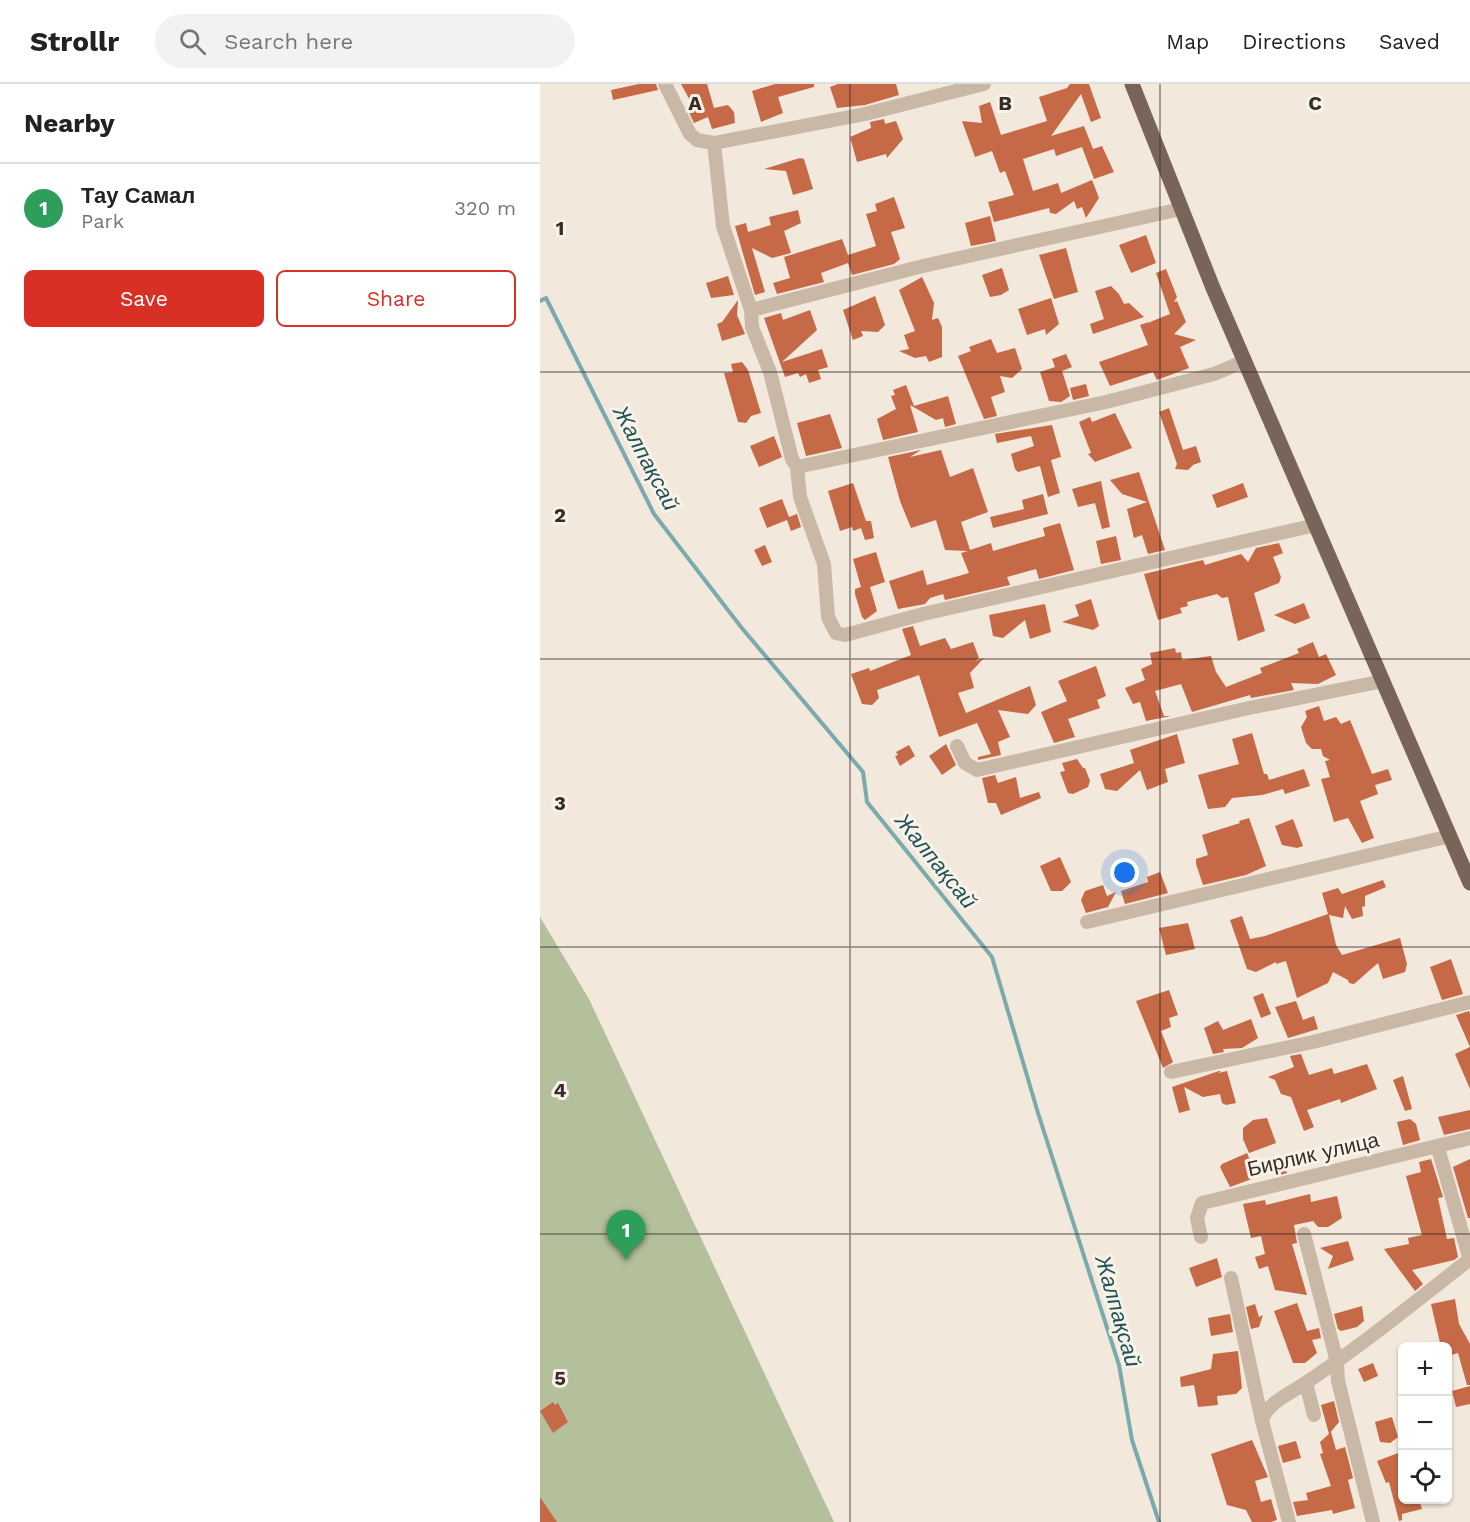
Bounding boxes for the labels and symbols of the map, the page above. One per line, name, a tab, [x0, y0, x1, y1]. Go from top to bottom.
text: A	[688, 91, 702, 115]
text: B	[998, 91, 1012, 115]
text: C	[1308, 91, 1322, 115]
text: 1	[556, 216, 564, 240]
water label: Жалпақсай	[608, 401, 684, 515]
text: 2	[554, 503, 566, 527]
text: 3	[554, 791, 566, 815]
water label: Жалпақсай	[890, 808, 982, 913]
your location	[1110, 858, 1139, 887]
text: 4	[554, 1078, 567, 1102]
street label: Бирлик улица	[1245, 1127, 1382, 1181]
pin: 1	[606, 1210, 646, 1260]
water label: Жалпақсай	[1090, 1251, 1146, 1370]
text: 5	[554, 1366, 566, 1390]

